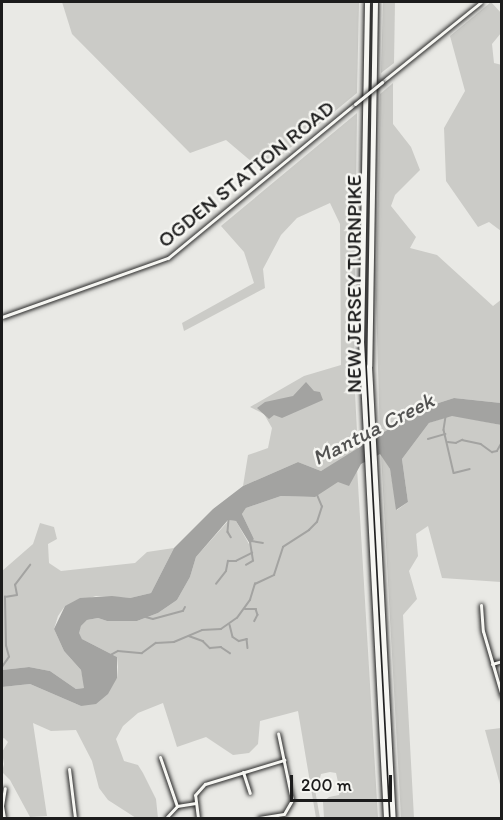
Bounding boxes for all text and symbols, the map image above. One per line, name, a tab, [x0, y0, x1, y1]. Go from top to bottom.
street label: OGDEN STATION ROAD	[154, 96, 338, 252]
street label: NEW JERSEY TURNPIKE	[341, 175, 367, 393]
water label: Mantua Creek	[308, 387, 438, 471]
scale bar	[293, 763, 395, 801]
text: 200 m	[301, 774, 352, 796]

